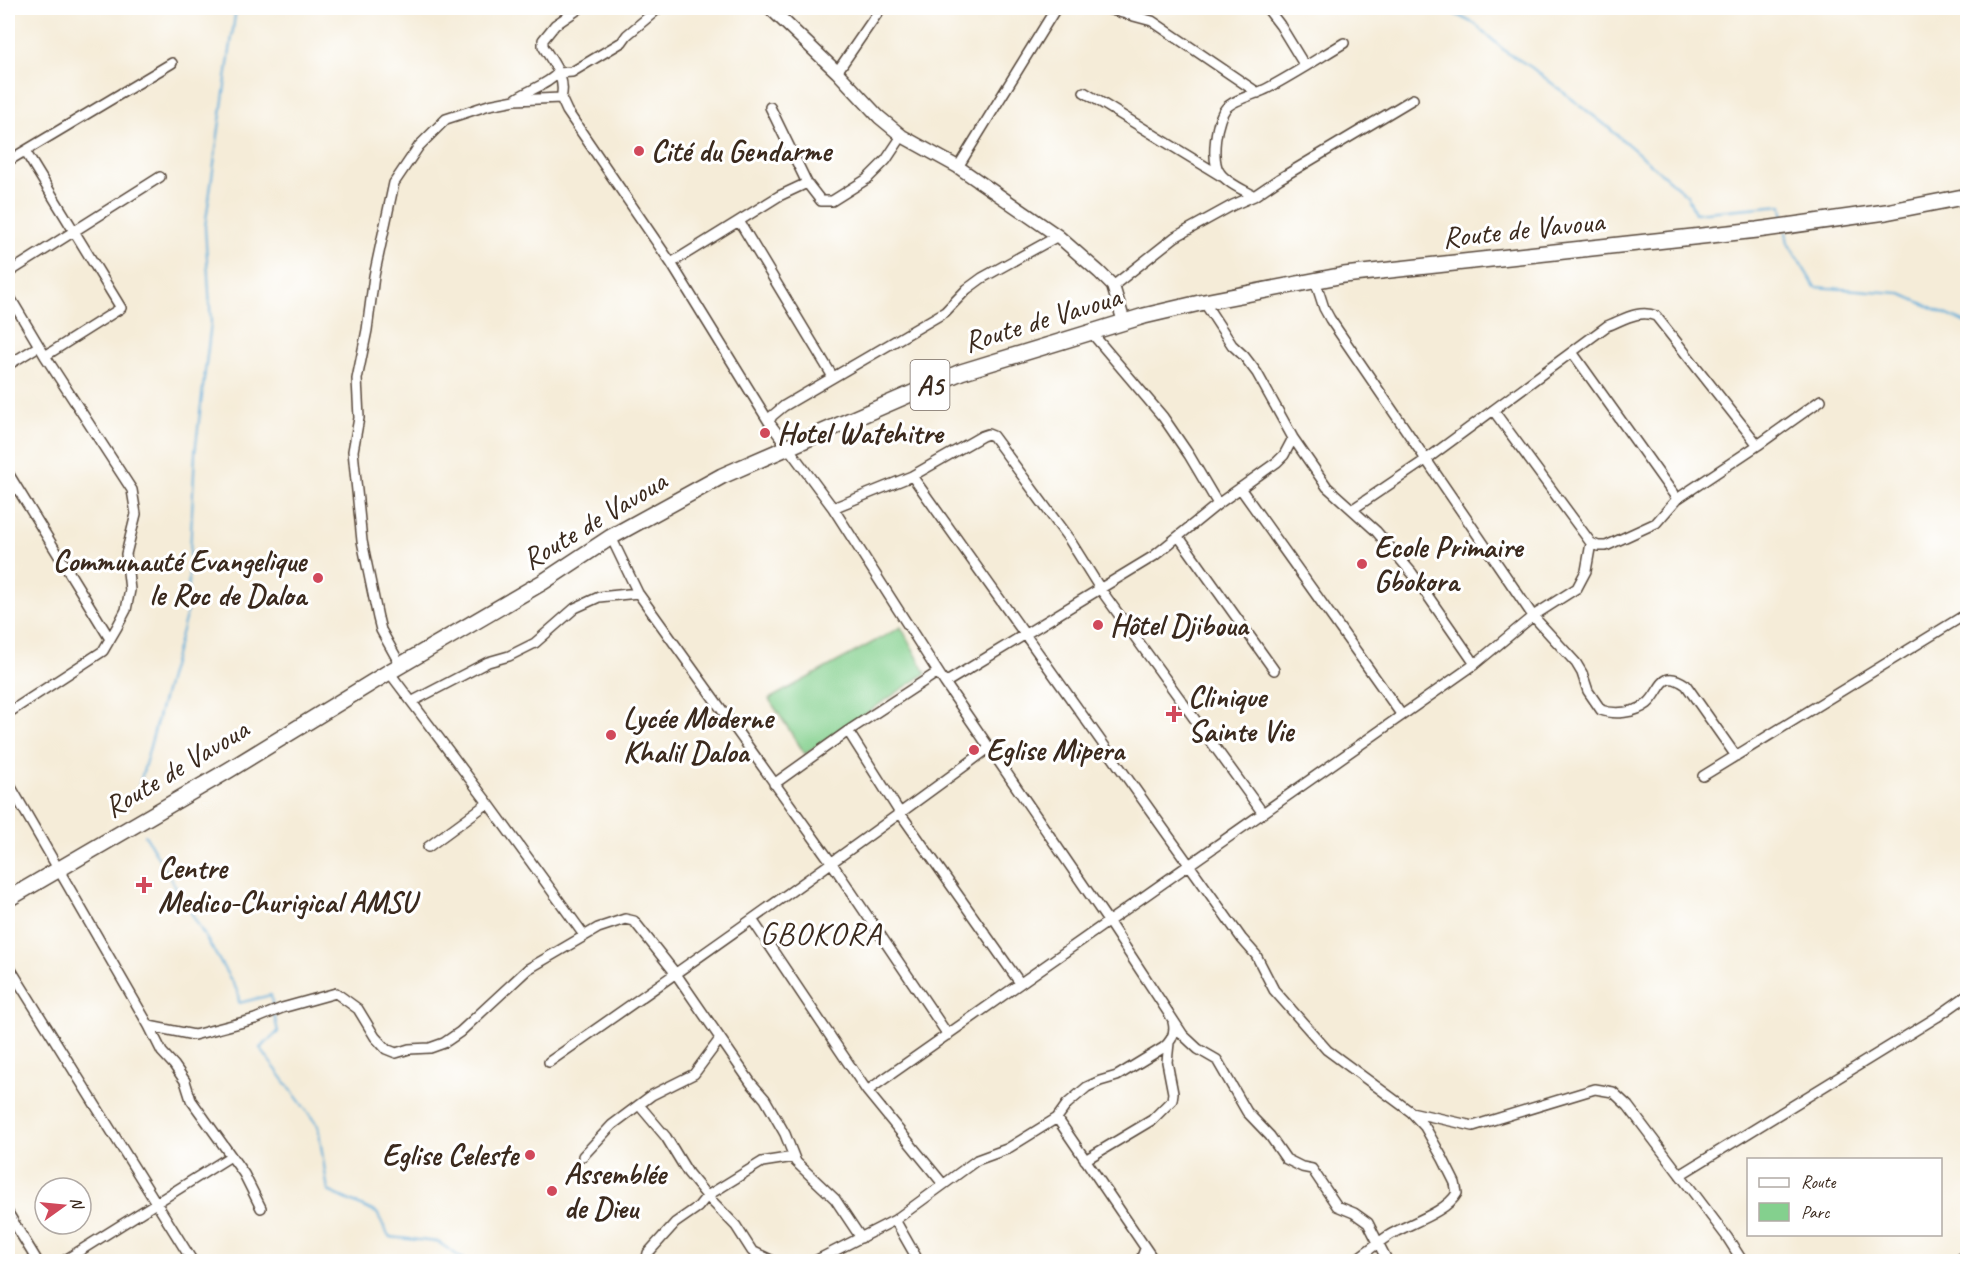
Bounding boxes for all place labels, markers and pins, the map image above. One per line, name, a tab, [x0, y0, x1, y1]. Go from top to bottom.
place label: Cité du Gendarme	[651, 132, 834, 170]
marker: Cité du Gendarme	[632, 144, 646, 158]
place label: Hotel Watehitre	[777, 414, 945, 452]
marker: Hotel Watehitre	[758, 426, 772, 440]
place label: Ecole Primaire Gbokora	[1374, 528, 1524, 600]
place label: Communauté Evangelique le Roc de Daloa	[53, 542, 308, 614]
marker: Ecole Primaire Gbokora	[1355, 557, 1369, 571]
marker: Communauté Evangelique le Roc de Daloa	[311, 571, 325, 585]
place label: Hôtel Djiboua	[1110, 606, 1251, 644]
marker: Hôtel Djiboua	[1091, 618, 1105, 632]
place label: Clinique Sainte Vie	[1188, 678, 1295, 750]
place label: Lycée Moderne Khalil Daloa	[623, 699, 776, 771]
marker: Clinique Sainte Vie	[1165, 705, 1183, 723]
marker: Lycée Moderne Khalil Daloa	[604, 728, 618, 742]
place label: Eglise Mipera	[986, 731, 1127, 769]
marker: Eglise Mipera	[967, 743, 981, 757]
place label: Centre Medico-Churigical AMSU	[158, 849, 421, 921]
marker: Centre Medico-Churigical AMSU	[135, 876, 153, 894]
place label: Eglise Celeste	[382, 1136, 520, 1174]
marker: Eglise Celeste	[523, 1148, 537, 1162]
place label: Assemblée de Dieu	[564, 1155, 669, 1227]
marker: Assemblée de Dieu	[545, 1184, 559, 1198]

